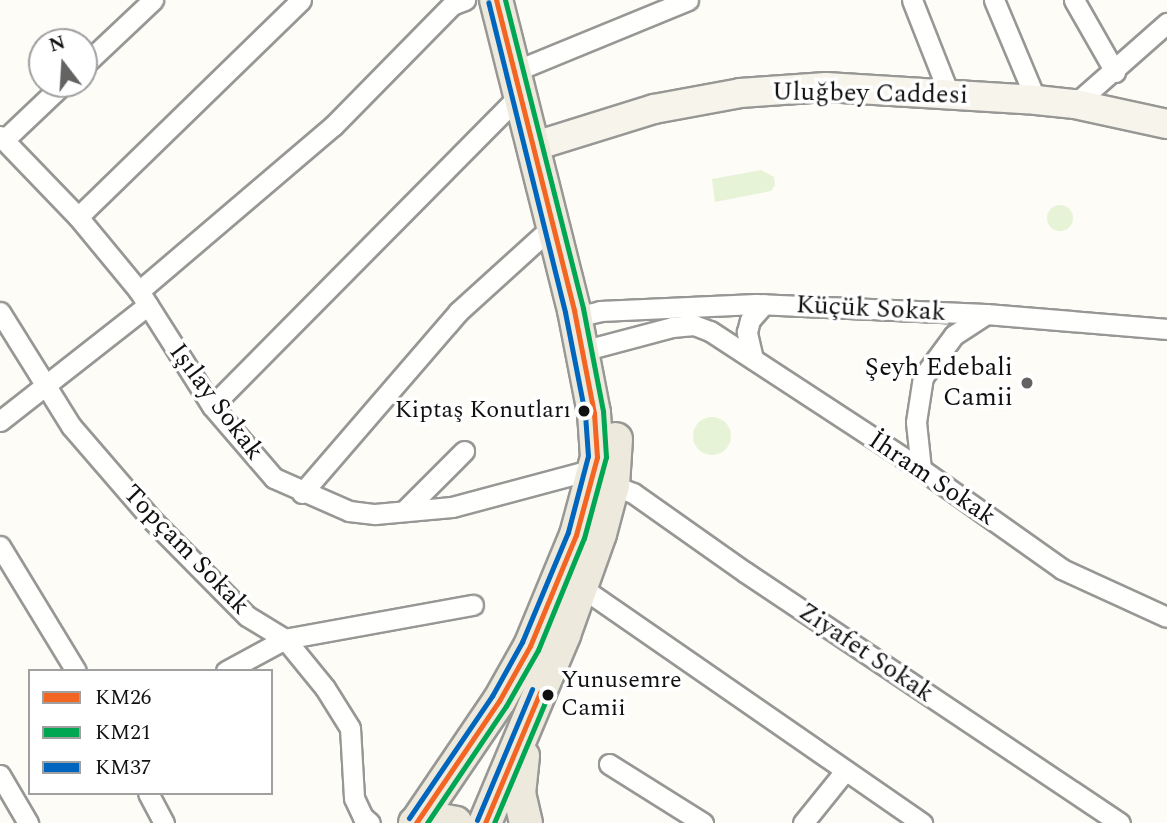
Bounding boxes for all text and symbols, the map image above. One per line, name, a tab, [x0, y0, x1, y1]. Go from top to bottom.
north arrow	[28, 28, 98, 98]
text: N	[46, 28, 69, 60]
street label: Uluğbey Caddesi	[772, 77, 968, 111]
street label: Küçük Sokak	[795, 289, 947, 329]
street label: Işılay Sokak	[162, 337, 270, 467]
place label: Şeyh Edebali Camii	[865, 352, 1013, 414]
marker: Şeyh Edebali Camii	[1019, 375, 1035, 391]
place label: Kiptaş Konutları	[395, 397, 571, 425]
marker: Kiptaş Konutları	[577, 404, 591, 418]
street label: İhram Sokak	[862, 425, 1002, 533]
street label: Topçam Sokak	[116, 478, 256, 622]
street label: Ziyafet Sokak	[792, 596, 940, 710]
place label: Yunusemre Cami̇i̇	[561, 667, 682, 723]
legend	[28, 669, 273, 795]
text: KM26	[95, 682, 151, 714]
marker: Yunusemre Cami̇i̇	[541, 688, 555, 702]
text: KM21	[95, 717, 151, 749]
text: KM37	[95, 752, 151, 784]

